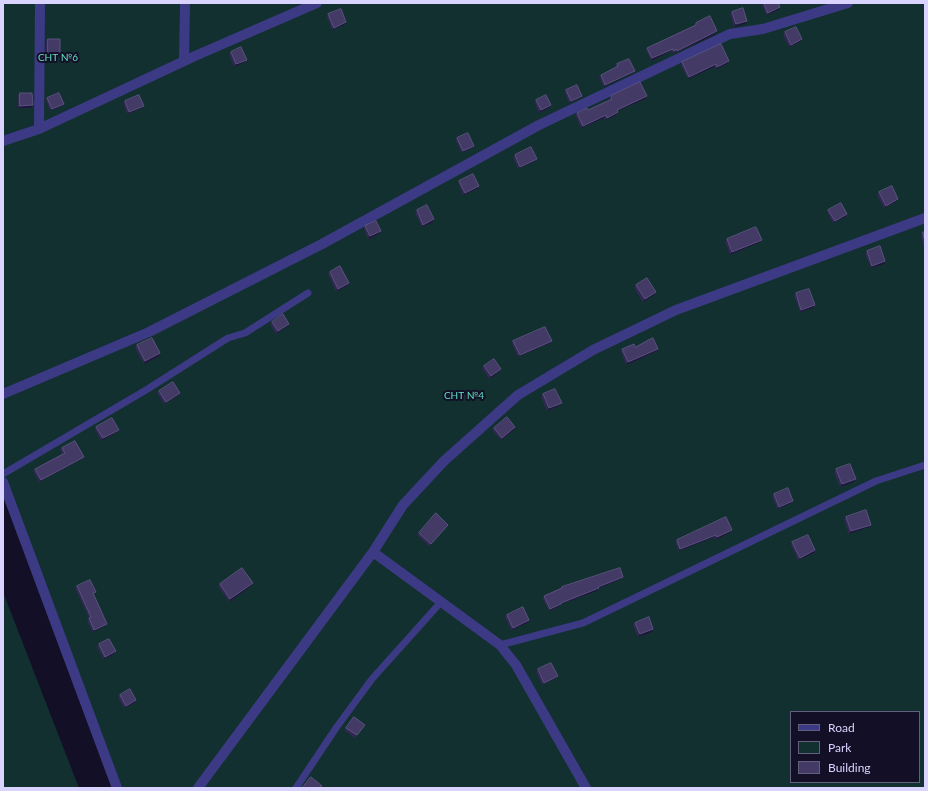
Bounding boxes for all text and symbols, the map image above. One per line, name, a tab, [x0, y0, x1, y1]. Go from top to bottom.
park label: СНТ №6	[38, 52, 78, 64]
park label: СНТ №4	[444, 390, 484, 402]
legend	[790, 711, 920, 783]
text: Road	[828, 720, 855, 735]
text: Park	[828, 740, 851, 755]
text: Building	[828, 760, 871, 775]

